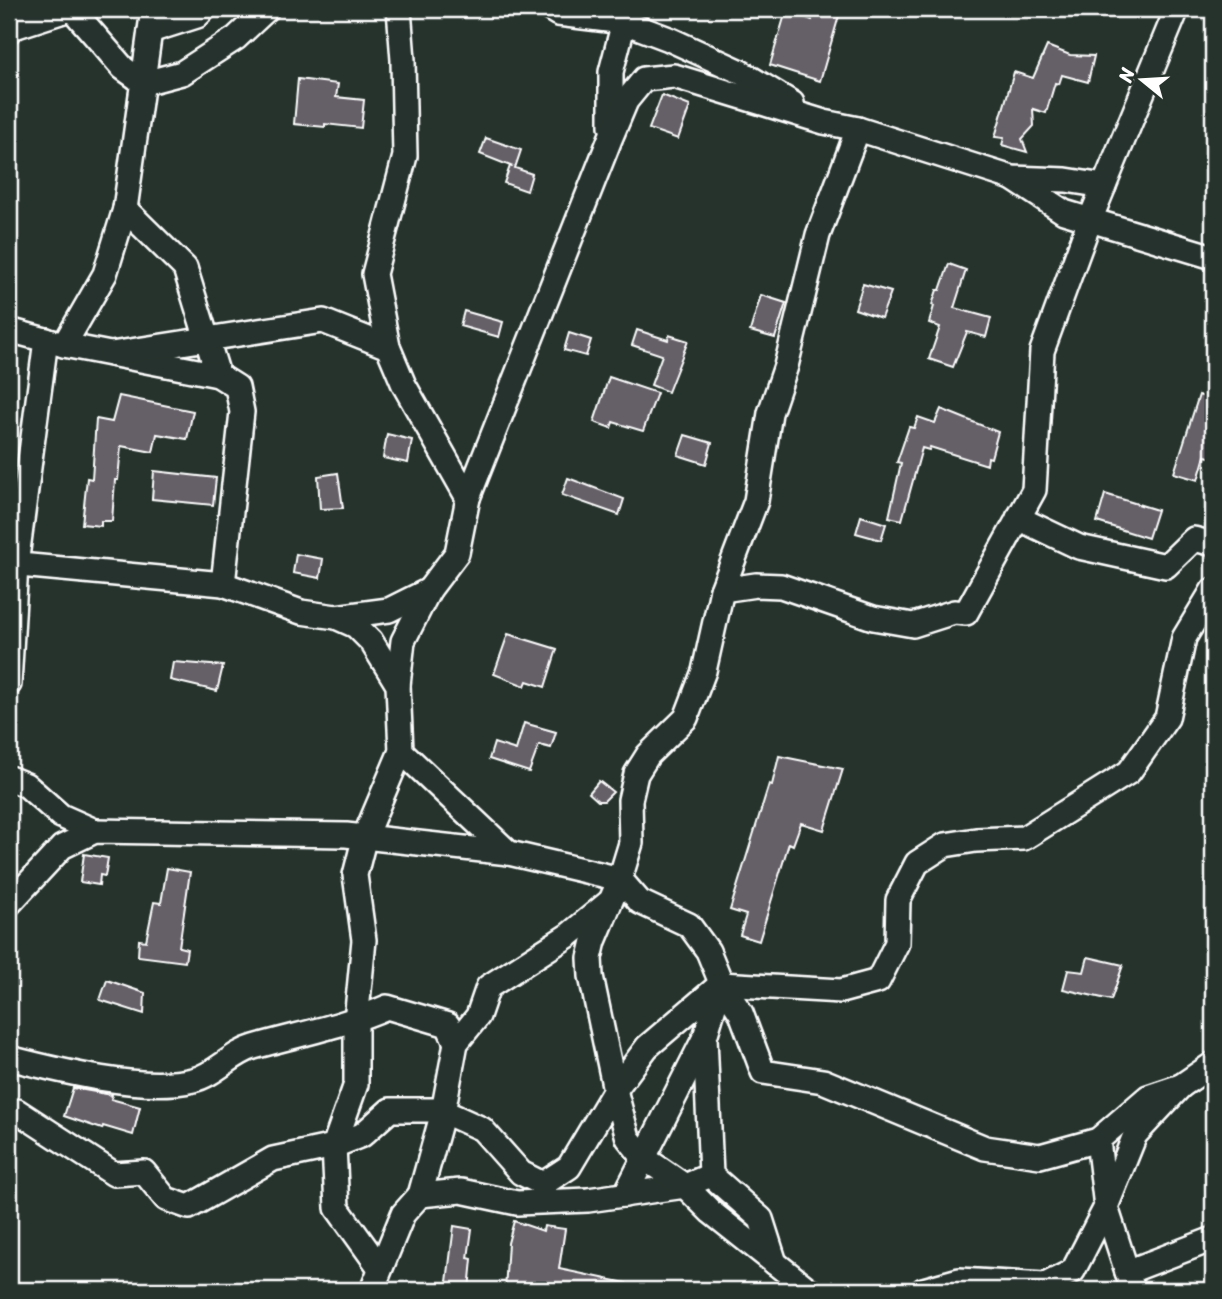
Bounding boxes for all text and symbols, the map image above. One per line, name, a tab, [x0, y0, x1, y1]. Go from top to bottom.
north arrow	[1106, 46, 1176, 116]
text: N	[1108, 63, 1144, 87]

